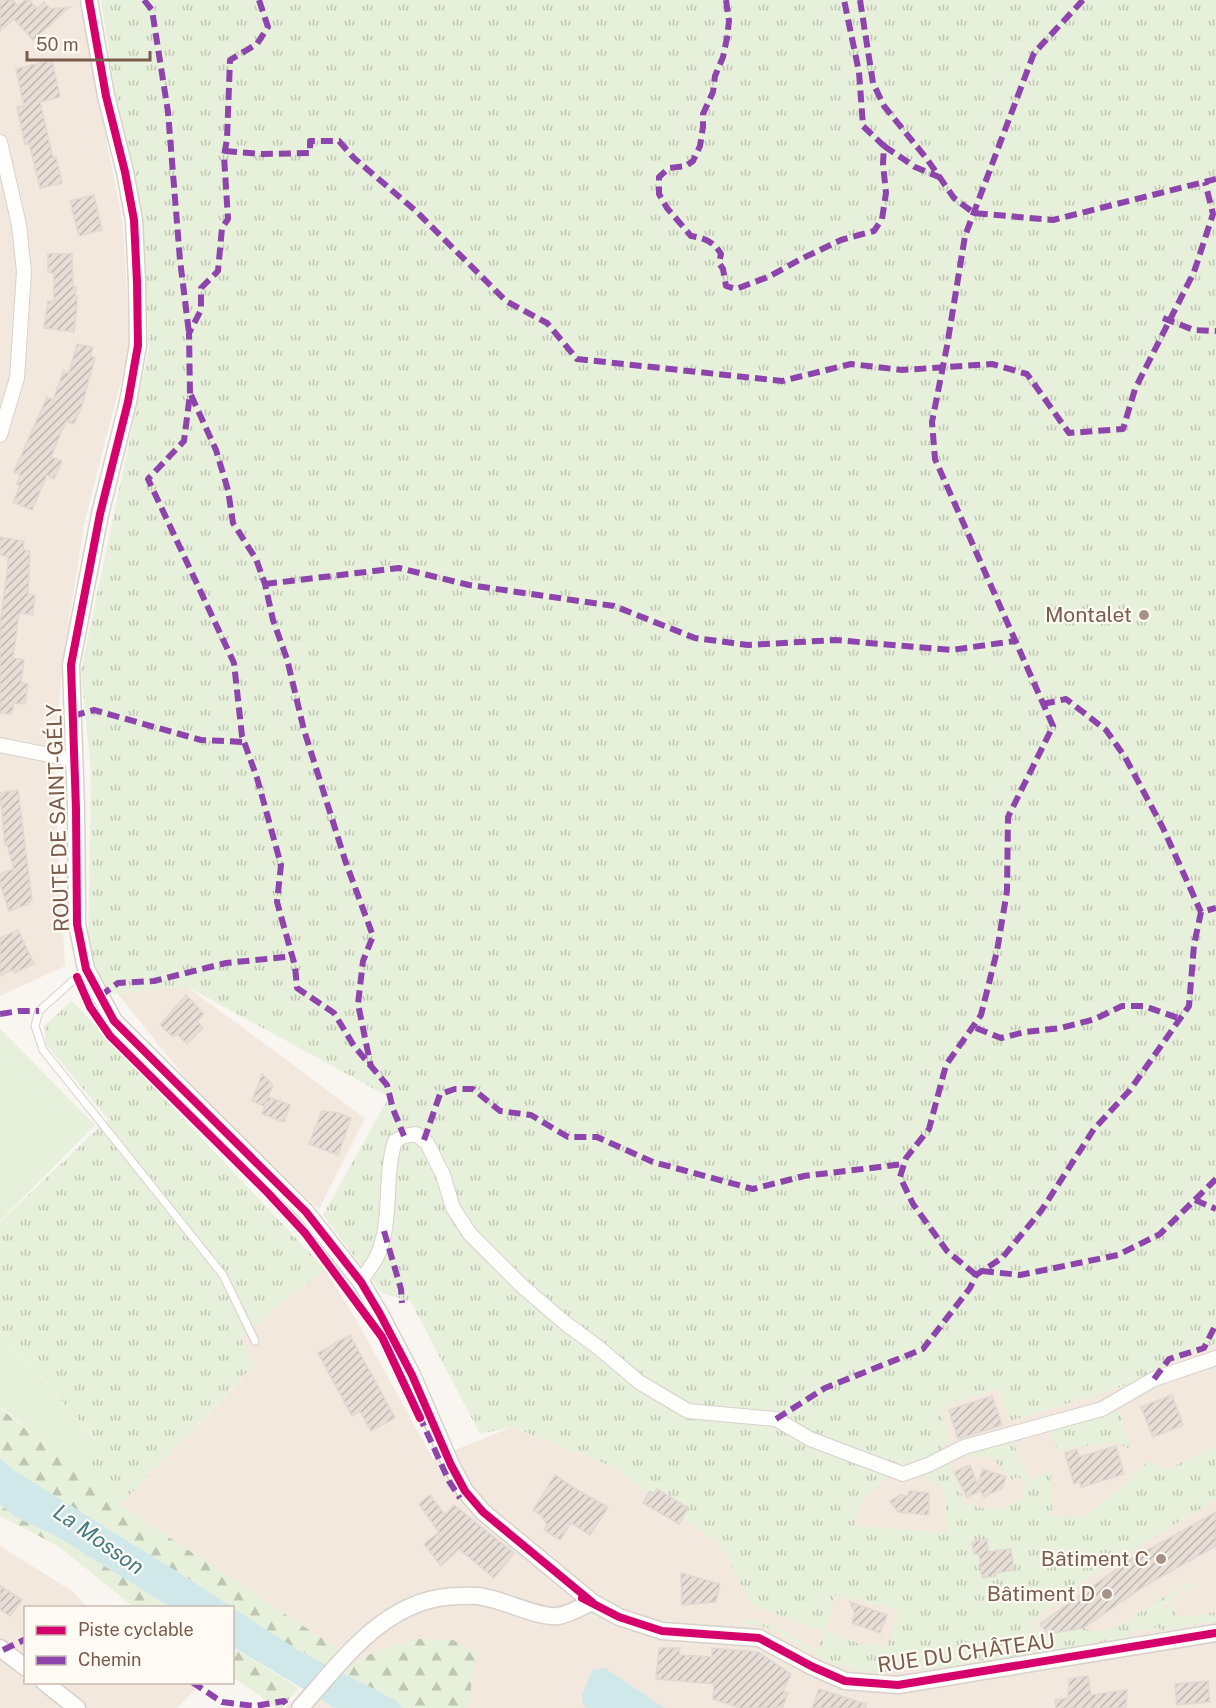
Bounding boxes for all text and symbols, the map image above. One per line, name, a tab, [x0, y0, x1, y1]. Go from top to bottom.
scale bar	[27, 24, 150, 62]
text: 50 m	[36, 34, 79, 55]
place label: Montalet	[1045, 602, 1132, 627]
marker: Montalet	[1137, 608, 1151, 622]
street label: ROUTE DE SAINT-GÉLY	[41, 703, 74, 932]
water label: La Mosson	[49, 1498, 149, 1580]
place label: Bâtiment C	[1041, 1546, 1149, 1571]
marker: Bâtiment C	[1154, 1552, 1168, 1566]
place label: Bâtiment D	[987, 1581, 1095, 1606]
marker: Bâtiment D	[1100, 1587, 1114, 1601]
legend	[24, 1606, 234, 1684]
text: Piste cyclable	[78, 1619, 194, 1640]
street label: RUE DU CHÂTEAU	[876, 1628, 1056, 1677]
text: Chemin	[78, 1649, 142, 1670]

